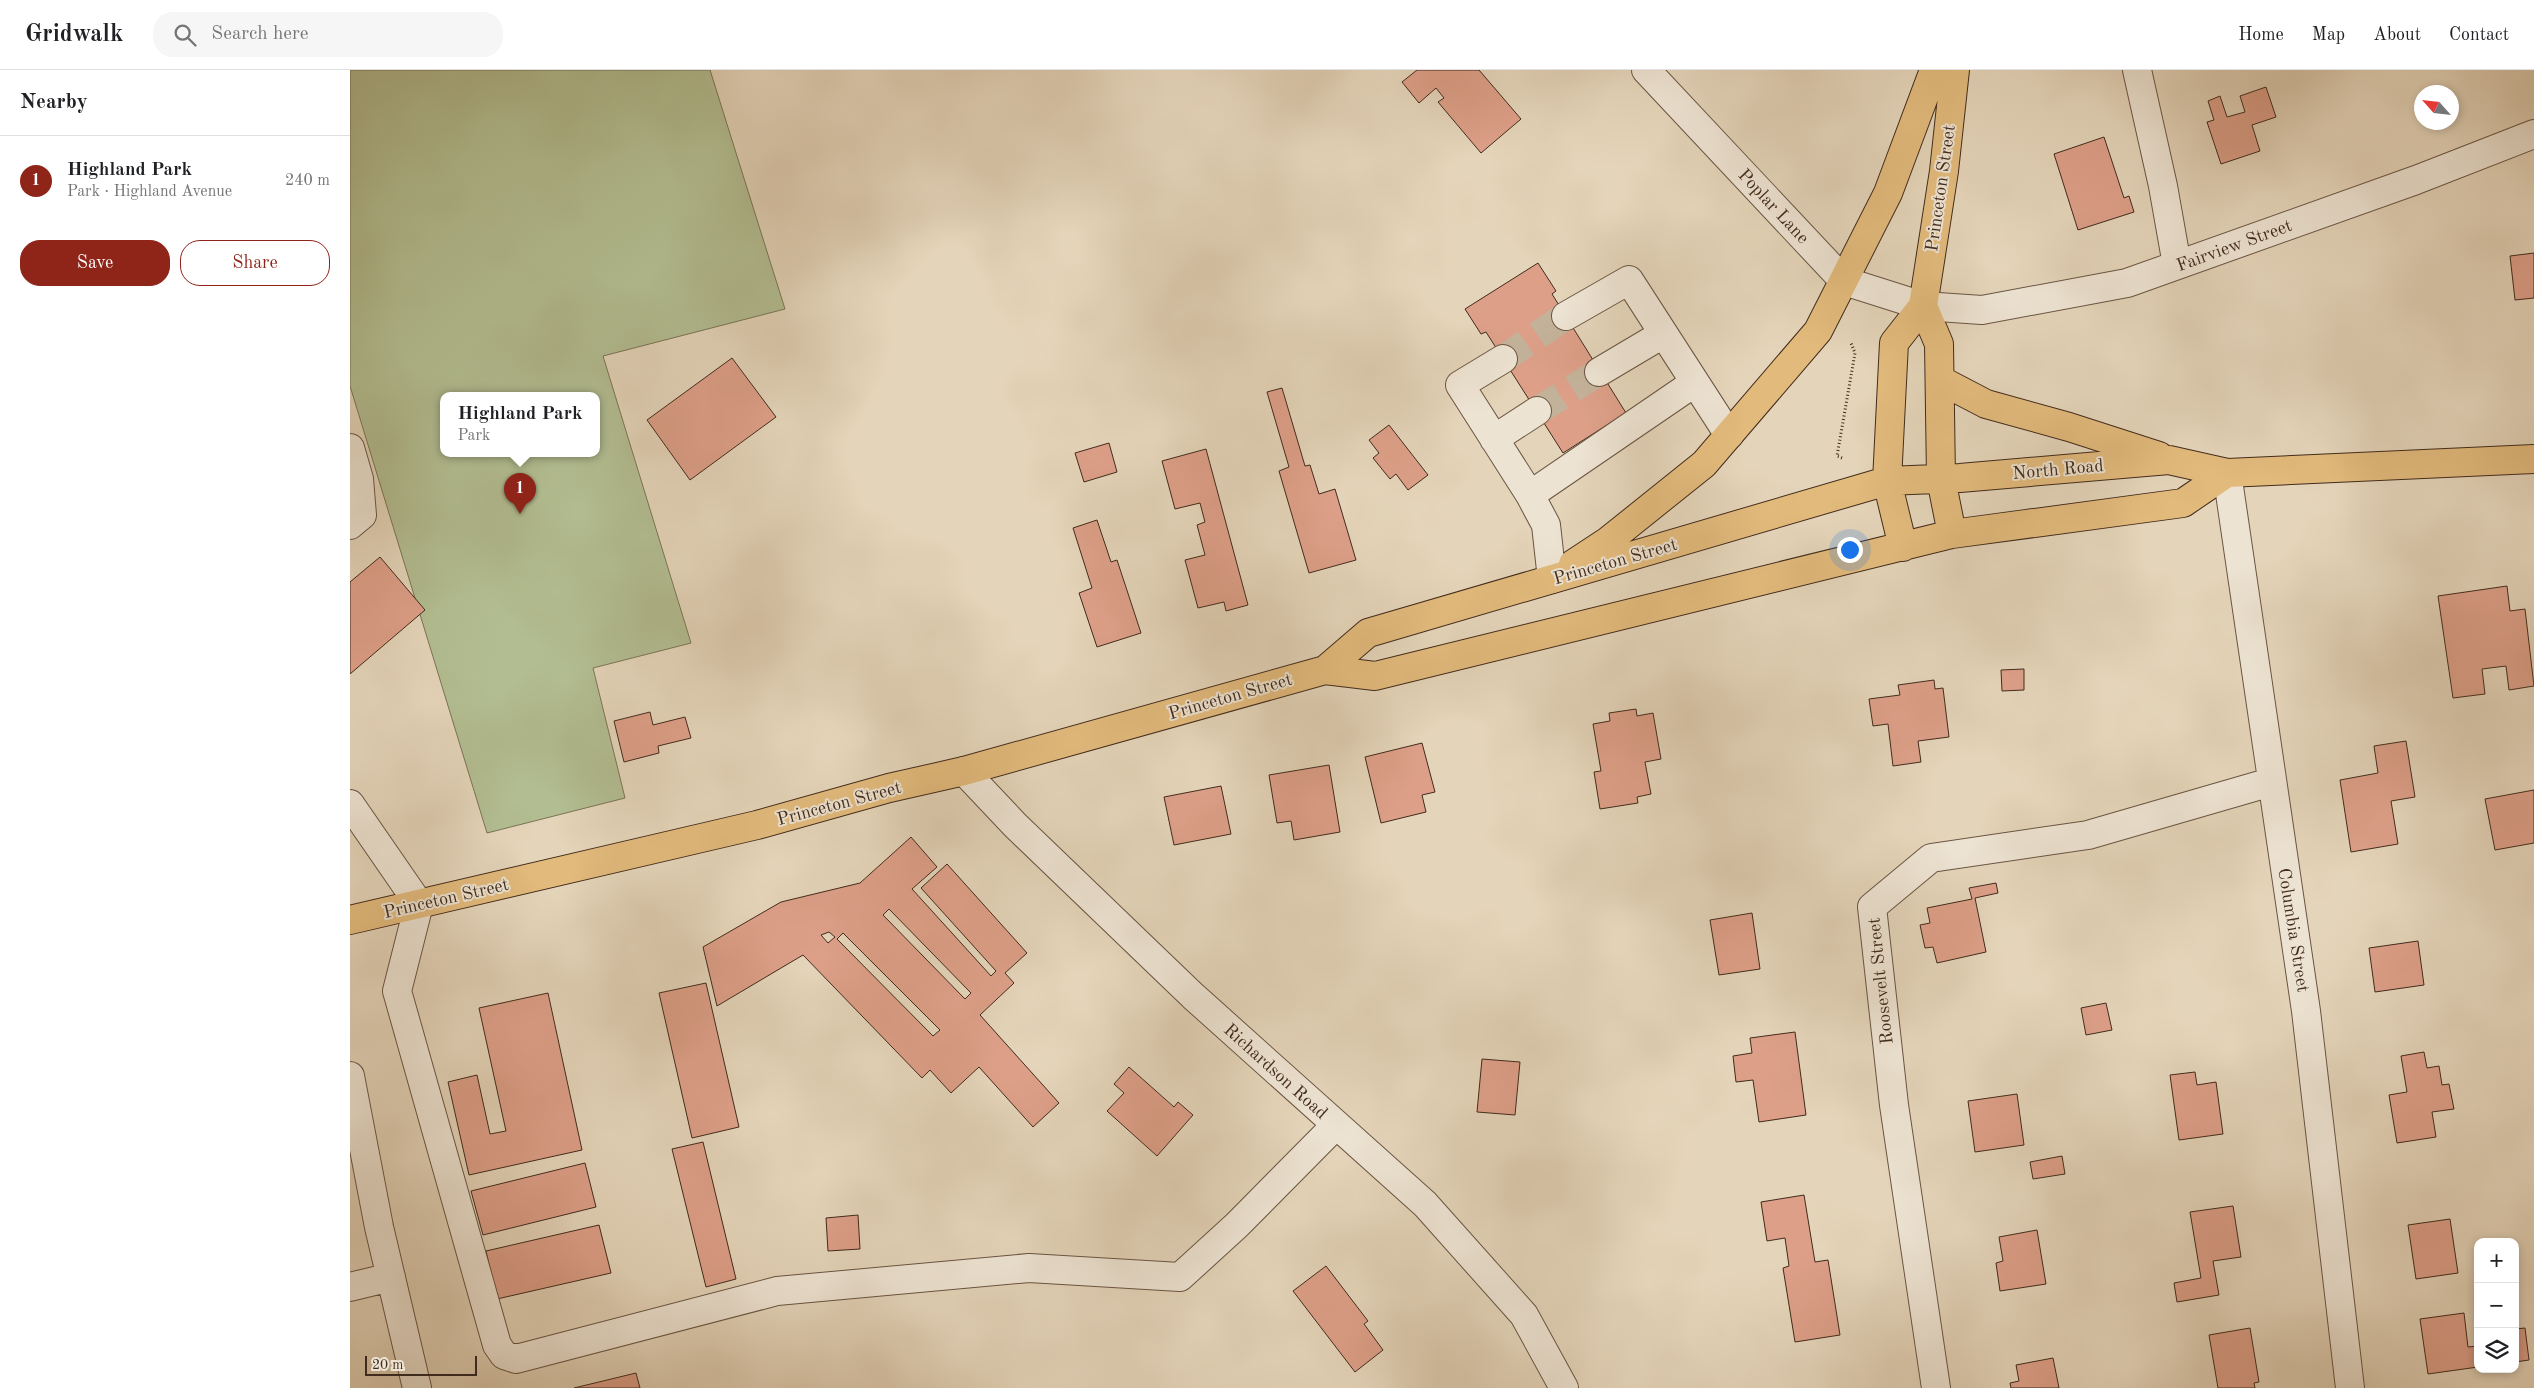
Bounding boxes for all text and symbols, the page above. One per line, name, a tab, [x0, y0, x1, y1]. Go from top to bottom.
search box	[153, 12, 503, 57]
icon: search	[171, 21, 199, 49]
text: Gridwalk	[25, 23, 123, 47]
text: Search here	[211, 25, 309, 44]
text: Home	[2238, 26, 2284, 44]
text: Map	[2312, 26, 2345, 44]
text: About	[2373, 26, 2421, 44]
text: Contact	[2449, 26, 2509, 44]
north arrow	[2414, 85, 2459, 130]
text: Nearby	[20, 92, 88, 113]
street label: Princeton Street	[1923, 124, 1959, 253]
text: Highland Park	[67, 161, 192, 180]
street label: Poplar Lane	[1734, 166, 1812, 247]
text: 1	[31, 173, 41, 189]
text: 240 m	[285, 173, 330, 189]
text: Park · Highland Avenue	[67, 184, 232, 200]
street label: Fairview Street	[2174, 217, 2295, 275]
button: Save	[20, 240, 170, 286]
button: Share	[180, 240, 330, 286]
popup	[440, 392, 600, 457]
text: Highland Park	[457, 405, 583, 424]
text: Park	[457, 428, 490, 444]
street label: North Road	[2012, 457, 2104, 483]
pin: 1	[504, 473, 536, 514]
street label: Princeton Street	[1551, 536, 1679, 588]
your location	[1837, 537, 1863, 563]
street label: Princeton Street	[1166, 671, 1294, 723]
street label: Princeton Street	[775, 779, 903, 829]
street label: Columbia Street	[2274, 867, 2312, 994]
street label: Princeton Street	[382, 876, 511, 922]
street label: Roosevelt Street	[1865, 916, 1897, 1045]
street label: Richardson Road	[1220, 1021, 1331, 1123]
map controls	[2474, 1238, 2519, 1373]
button: +	[2474, 1238, 2519, 1283]
button: −	[2474, 1283, 2519, 1328]
button: layers	[2474, 1328, 2519, 1373]
scale bar	[365, 1353, 478, 1376]
text: 20 m	[372, 1358, 403, 1372]

